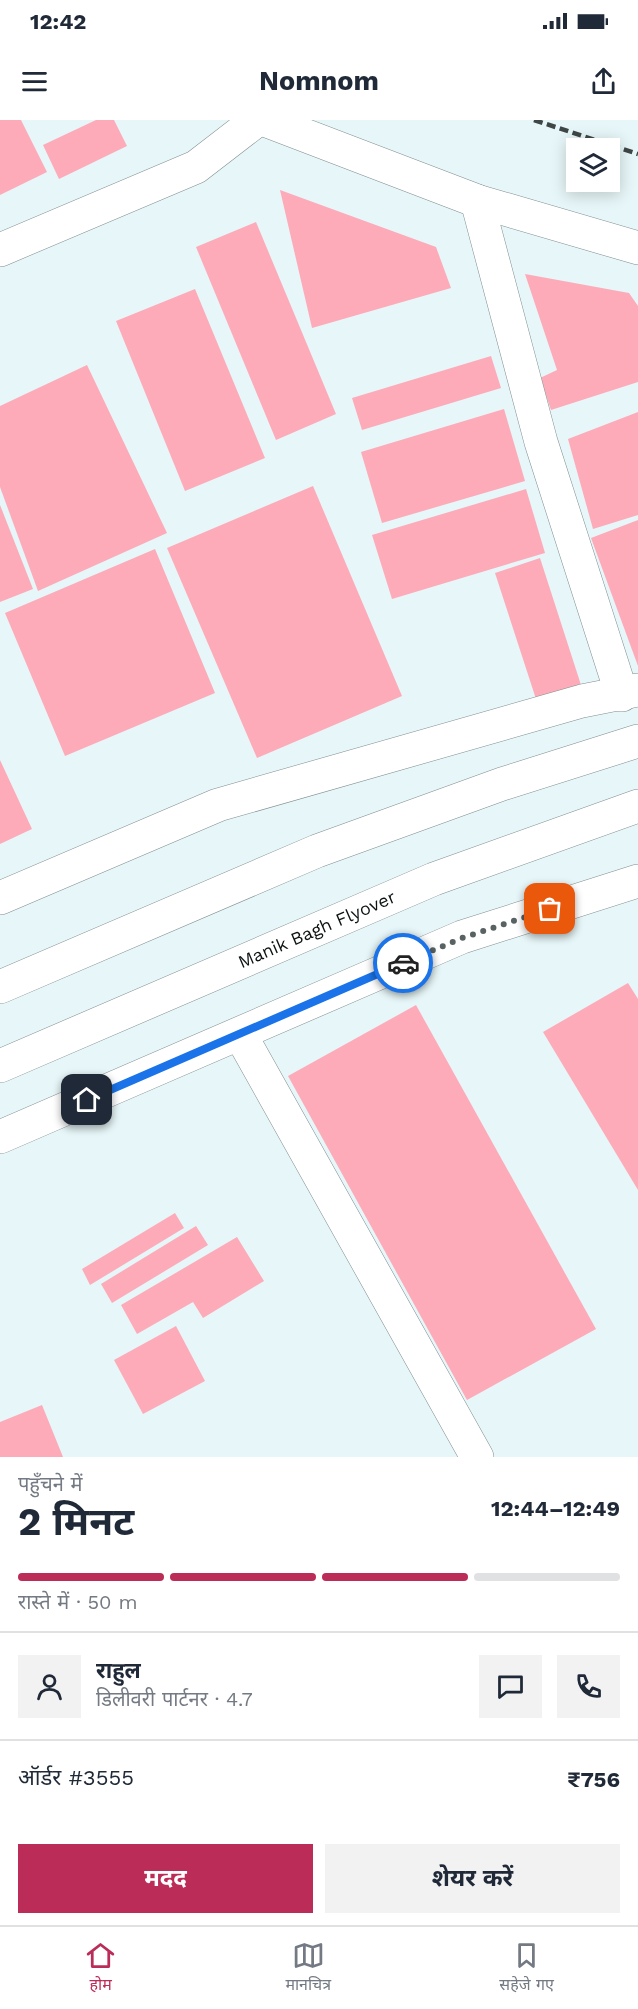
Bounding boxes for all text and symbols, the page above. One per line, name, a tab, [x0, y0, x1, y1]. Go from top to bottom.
text: 12:42	[30, 9, 86, 34]
icon: menu	[18, 65, 51, 98]
text: Nomnom	[259, 65, 379, 97]
icon: share	[587, 65, 620, 98]
map controls	[566, 138, 620, 192]
button: layers	[566, 138, 620, 192]
pin	[524, 883, 575, 934]
street label: Manik Bagh Flyover	[235, 886, 399, 972]
icon: bag	[533, 892, 566, 925]
courier	[373, 933, 433, 993]
icon: car	[387, 947, 420, 980]
pin	[61, 1074, 112, 1125]
icon: home	[70, 1083, 103, 1116]
text: पहुँचने में	[18, 1472, 83, 1496]
text: 12:44–12:49	[491, 1496, 620, 1521]
text: 2 मिनट	[18, 1499, 134, 1544]
text: रास्ते में · 50 m	[18, 1590, 137, 1614]
button: person	[18, 1655, 81, 1718]
button: chat	[479, 1655, 542, 1718]
button: phone	[557, 1655, 620, 1718]
text: राहुल	[96, 1658, 141, 1683]
text: डिलीवरी पार्टनर · 4.7	[96, 1687, 253, 1711]
text: ऑर्डर #3555	[18, 1765, 134, 1790]
text: ₹756	[567, 1767, 620, 1792]
button: मदद	[18, 1844, 313, 1913]
button: शेयर करें	[325, 1844, 620, 1913]
tab: होम	[84, 1939, 117, 1997]
tab: मानचित्र	[285, 1939, 331, 1997]
tab: सहेजे गए	[499, 1939, 554, 1997]

